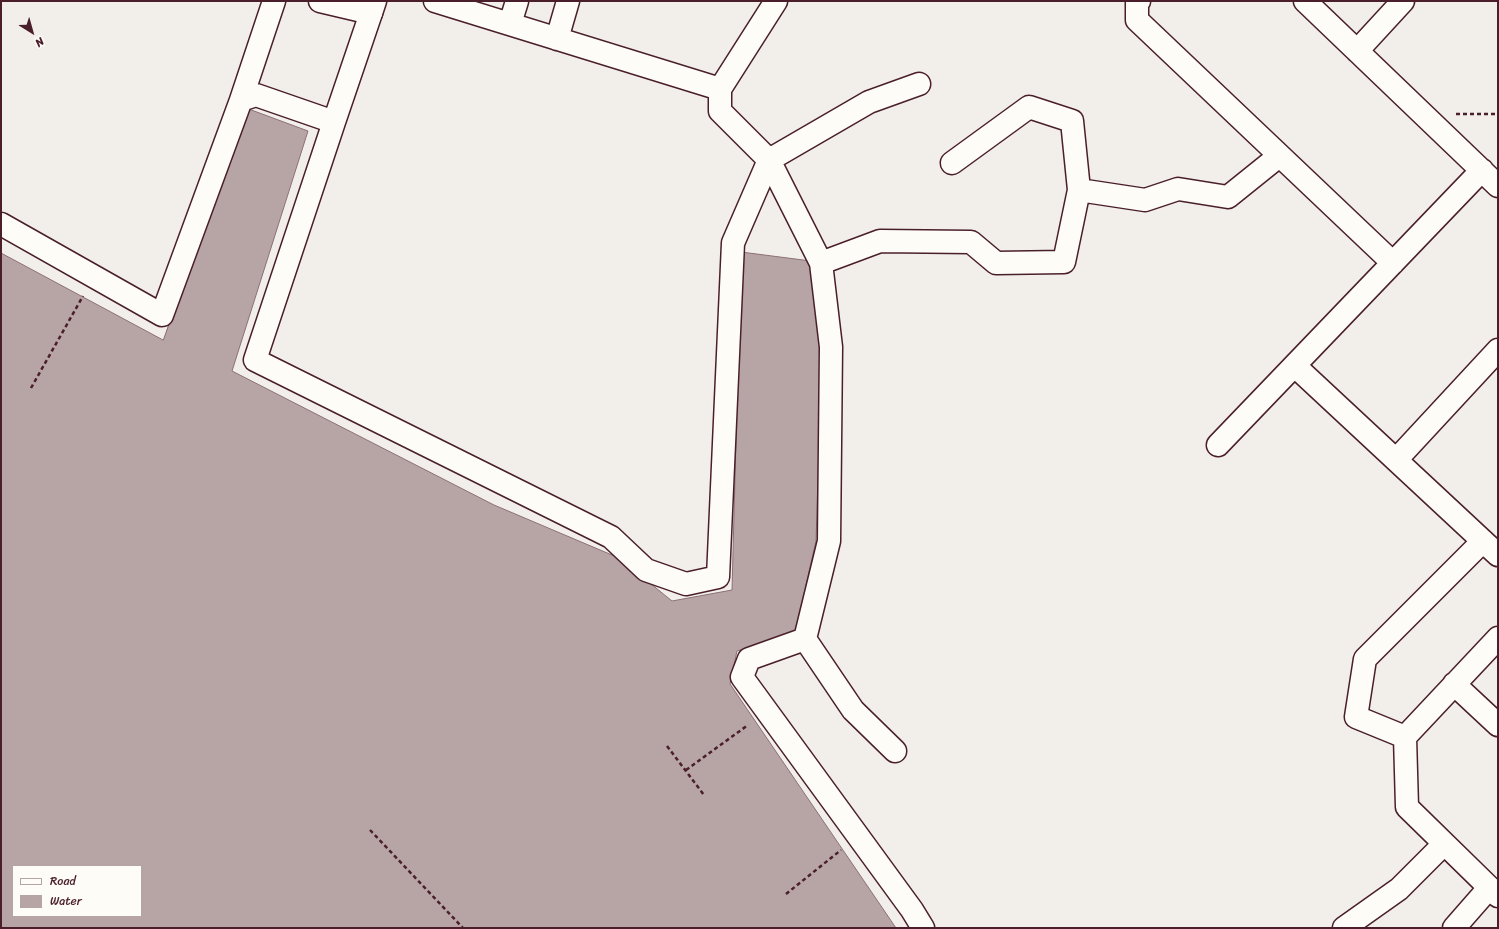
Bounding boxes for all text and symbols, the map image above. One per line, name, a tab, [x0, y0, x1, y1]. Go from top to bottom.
north arrow	[12, 12, 52, 52]
text: N	[31, 32, 48, 52]
legend	[12, 865, 142, 917]
text: Road	[50, 870, 76, 892]
text: Water	[50, 890, 82, 912]

